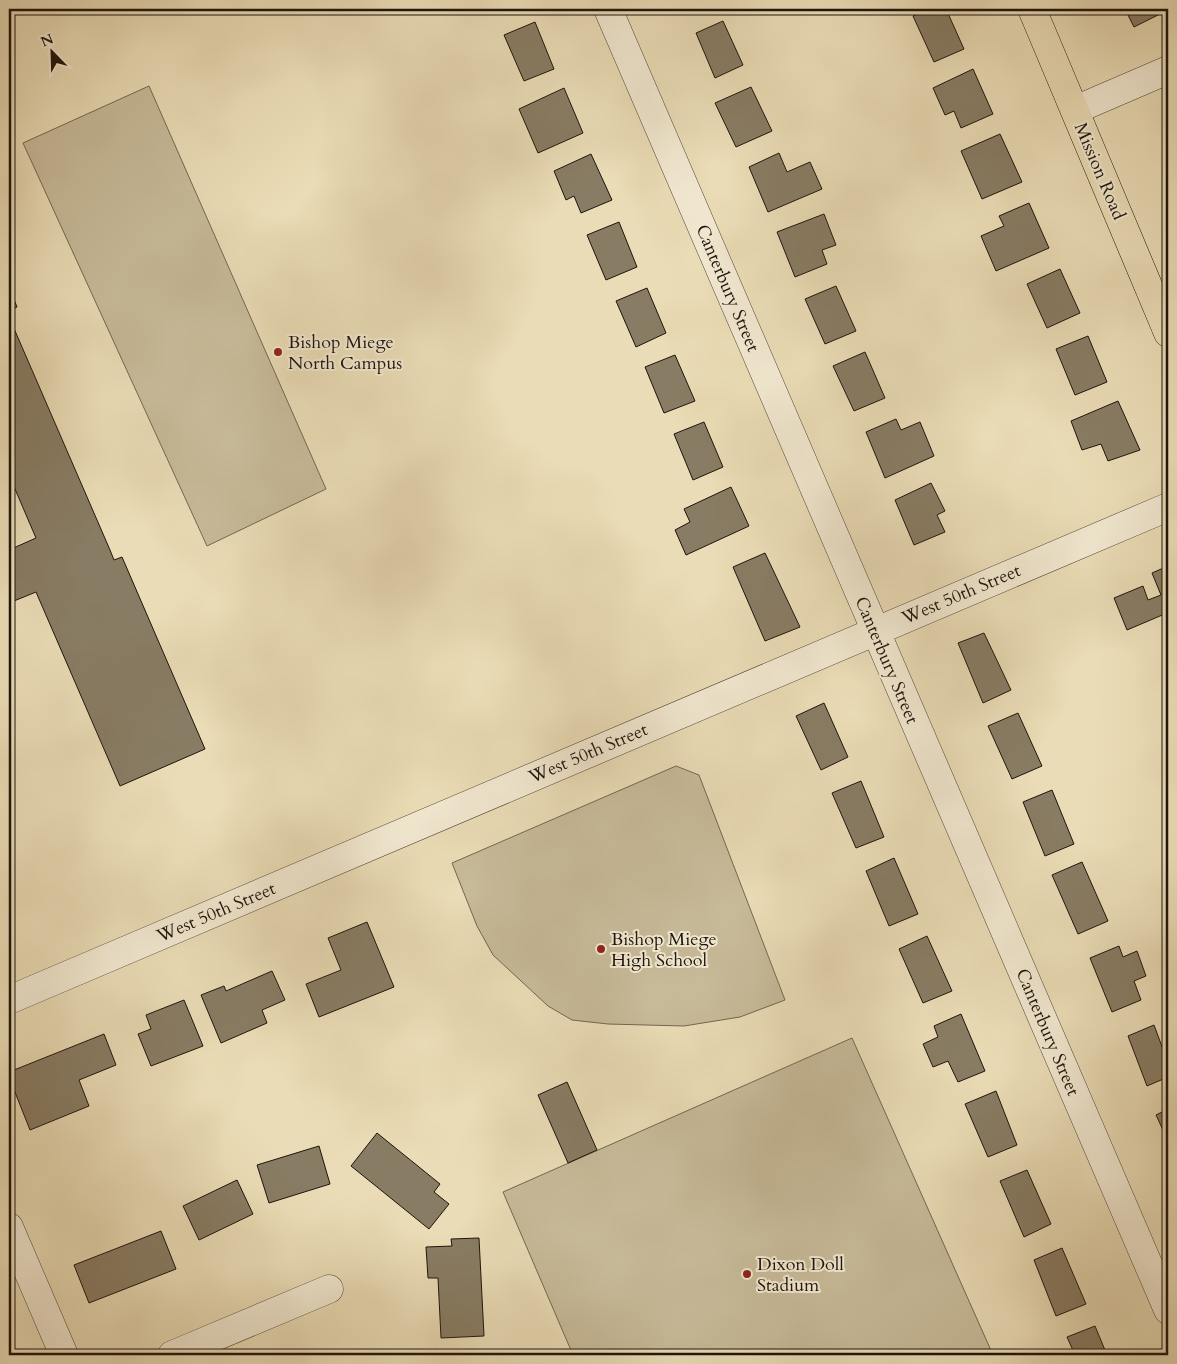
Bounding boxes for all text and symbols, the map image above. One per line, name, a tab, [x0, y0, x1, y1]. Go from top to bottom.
north arrow	[28, 28, 78, 78]
text: N	[38, 29, 56, 52]
street label: Mission Road	[1068, 119, 1131, 224]
street label: Canterbury Street	[689, 221, 766, 356]
place label: Bishop Miege North Campus	[288, 330, 402, 376]
marker: Bishop Miege North Campus	[272, 346, 284, 358]
street label: West 50th Street	[897, 558, 1025, 631]
street label: Canterbury Street	[848, 593, 925, 728]
street label: West 50th Street	[524, 717, 652, 790]
street label: West 50th Street	[152, 876, 280, 949]
place label: Bishop Miege High School	[611, 927, 717, 973]
marker: Bishop Miege High School	[595, 943, 607, 955]
street label: Canterbury Street	[1009, 965, 1086, 1100]
place label: Dixon Doll Stadium	[757, 1252, 844, 1298]
marker: Dixon Doll Stadium	[741, 1268, 753, 1280]

